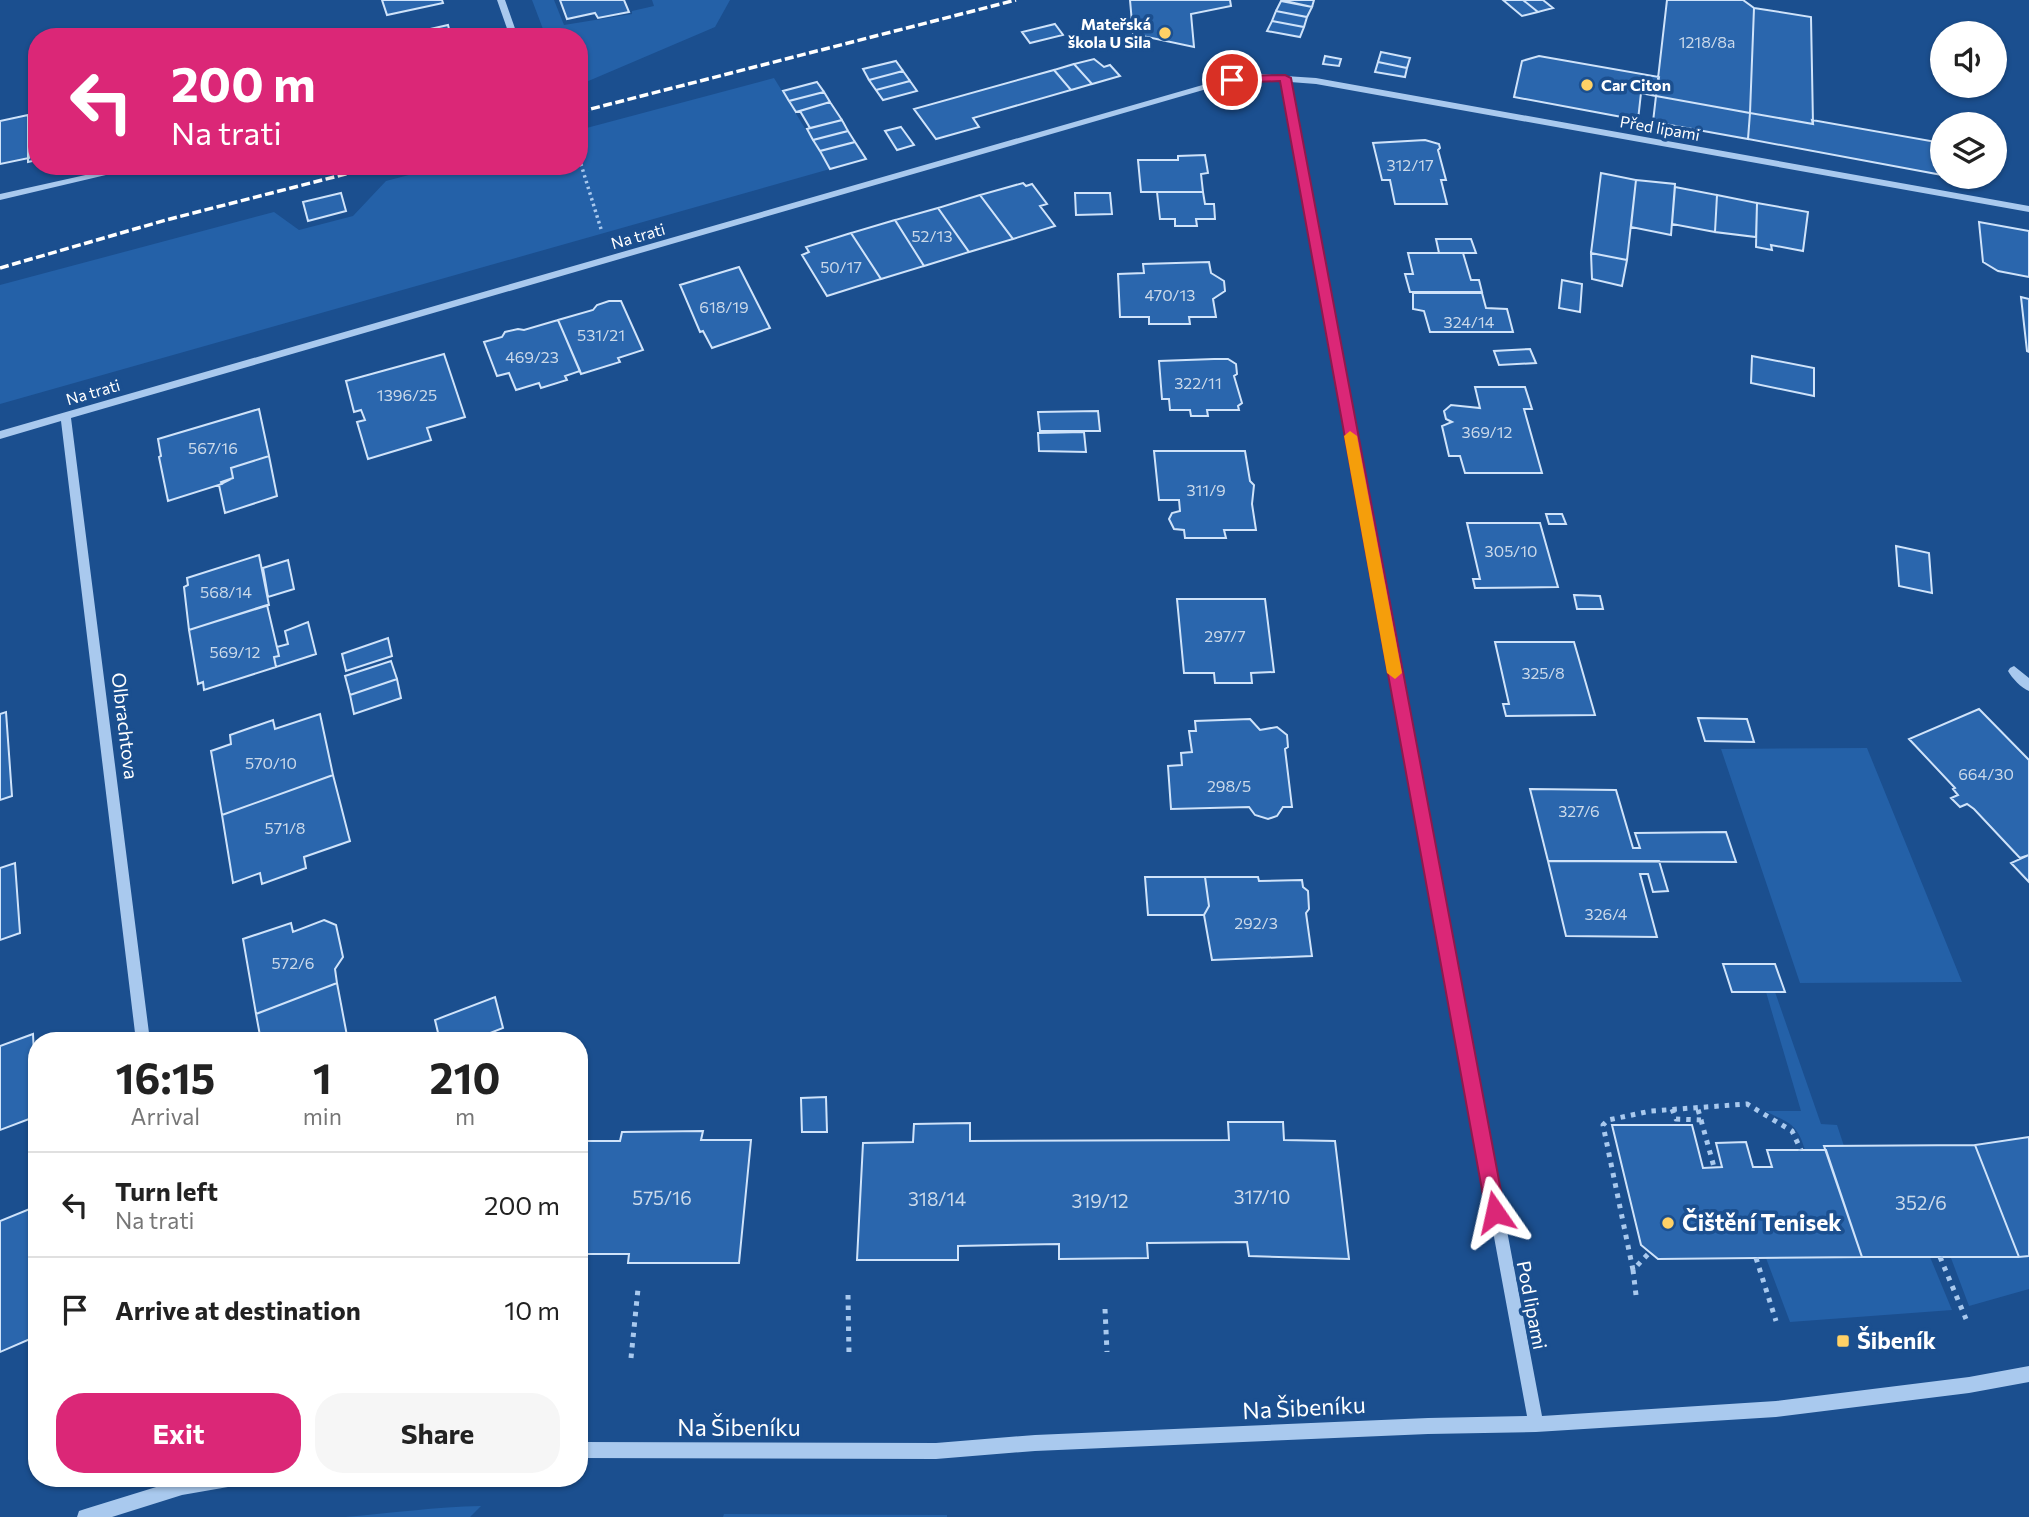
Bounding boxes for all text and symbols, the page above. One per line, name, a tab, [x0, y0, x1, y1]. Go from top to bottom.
place label: Mateřská škola U Sila	[1068, 14, 1151, 51]
map controls	[1930, 21, 2007, 189]
button: sound	[1930, 21, 2007, 98]
marker: Mateřská škola U Sila	[1157, 25, 1173, 41]
house number: 1218/8a	[1679, 32, 1735, 51]
pin	[1202, 50, 1262, 110]
text: 200 m	[171, 52, 316, 112]
icon: left	[56, 56, 147, 147]
icon: arrive	[1213, 61, 1251, 99]
place label: Car Citon	[1601, 75, 1671, 94]
marker: Car Citon	[1579, 77, 1595, 93]
street label: Před lipami	[1619, 111, 1702, 144]
text: Na trati	[171, 112, 282, 152]
button: layers	[1930, 112, 2007, 189]
house number: 312/17	[1386, 155, 1434, 174]
street label: Na trati	[609, 219, 667, 252]
house number: 52/13	[911, 226, 953, 245]
house number: 50/17	[820, 257, 862, 276]
house number: 470/13	[1145, 285, 1195, 304]
house number: 618/19	[699, 297, 749, 316]
house number: 324/14	[1444, 312, 1495, 331]
house number: 531/21	[577, 325, 625, 344]
house number: 469/23	[505, 347, 559, 366]
house number: 322/11	[1174, 373, 1222, 392]
street label: Na trati	[64, 375, 122, 408]
house number: 1396/25	[377, 385, 437, 404]
house number: 369/12	[1462, 422, 1513, 441]
house number: 567/16	[188, 438, 238, 457]
house number: 311/9	[1186, 480, 1226, 499]
house number: 305/10	[1485, 541, 1537, 560]
house number: 568/14	[200, 582, 252, 601]
house number: 297/7	[1204, 626, 1246, 645]
house number: 569/12	[210, 642, 261, 661]
house number: 325/8	[1521, 663, 1565, 682]
street label: Olbrachtova	[108, 671, 143, 781]
house number: 570/10	[245, 753, 297, 772]
house number: 664/30	[1958, 764, 2014, 783]
house number: 298/5	[1207, 776, 1251, 795]
house number: 327/6	[1558, 801, 1600, 820]
house number: 571/8	[265, 818, 305, 837]
house number: 326/4	[1585, 904, 1628, 923]
house number: 292/3	[1234, 913, 1278, 932]
house number: 572/6	[272, 953, 314, 972]
text: 16:15	[116, 1051, 215, 1103]
text: 1	[313, 1051, 332, 1103]
text: 210	[430, 1051, 500, 1103]
text: Arrival	[131, 1102, 200, 1130]
text: min	[303, 1102, 342, 1130]
text: m	[455, 1102, 475, 1130]
text: Turn left	[115, 1175, 218, 1206]
position arrow	[1458, 1175, 1532, 1249]
house number: 317/10	[1234, 1185, 1290, 1208]
icon: left	[56, 1186, 94, 1224]
house number: 575/16	[632, 1186, 692, 1209]
house number: 318/14	[908, 1187, 966, 1210]
text: 200 m	[484, 1189, 560, 1220]
house number: 319/12	[1071, 1189, 1129, 1212]
house number: 352/6	[1895, 1191, 1947, 1214]
text: Na trati	[115, 1206, 195, 1234]
place label: Čištění Tenisek	[1682, 1208, 1842, 1236]
marker: Čištění Tenisek	[1660, 1215, 1676, 1231]
street label: Pod lipami	[1513, 1259, 1552, 1351]
icon: arrive	[56, 1291, 94, 1329]
text: Arrive at destination	[115, 1294, 361, 1325]
text: 10 m	[504, 1294, 560, 1325]
place label: Šibeník	[1857, 1326, 1936, 1354]
marker: Šibeník	[1835, 1333, 1851, 1349]
street label: Na Šibeníku	[1242, 1390, 1366, 1424]
button: Exit	[56, 1393, 301, 1473]
button: Share	[315, 1393, 560, 1473]
street label: Na Šibeníku	[677, 1413, 801, 1441]

